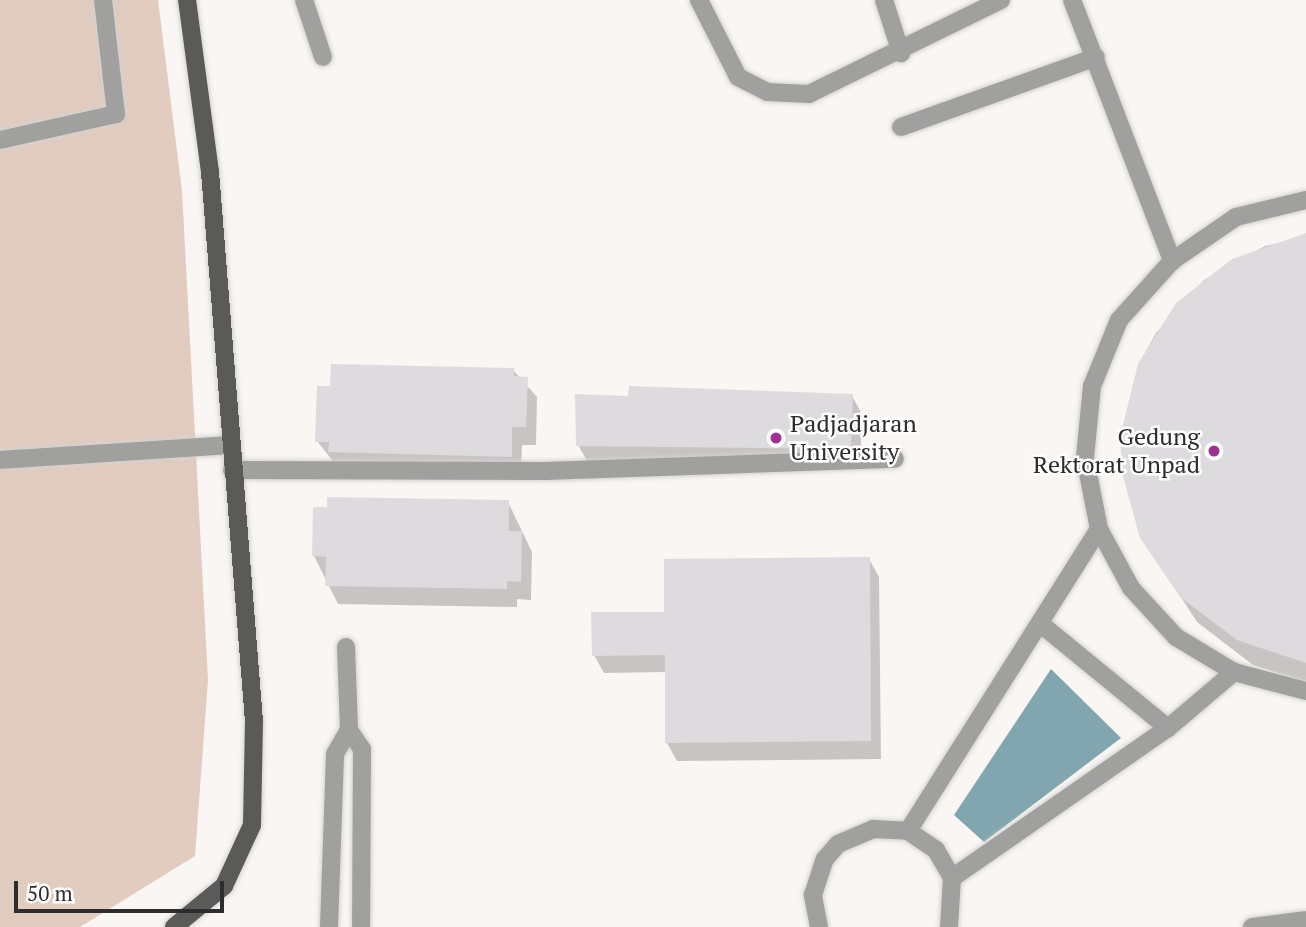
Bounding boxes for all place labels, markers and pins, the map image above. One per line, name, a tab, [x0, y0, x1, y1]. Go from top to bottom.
place label: Padjadjaran University	[790, 410, 917, 466]
place label: Gedung Rektorat Unpad	[1033, 423, 1200, 479]
marker: Padjadjaran University	[768, 430, 784, 446]
marker: Gedung Rektorat Unpad	[1206, 443, 1222, 459]

